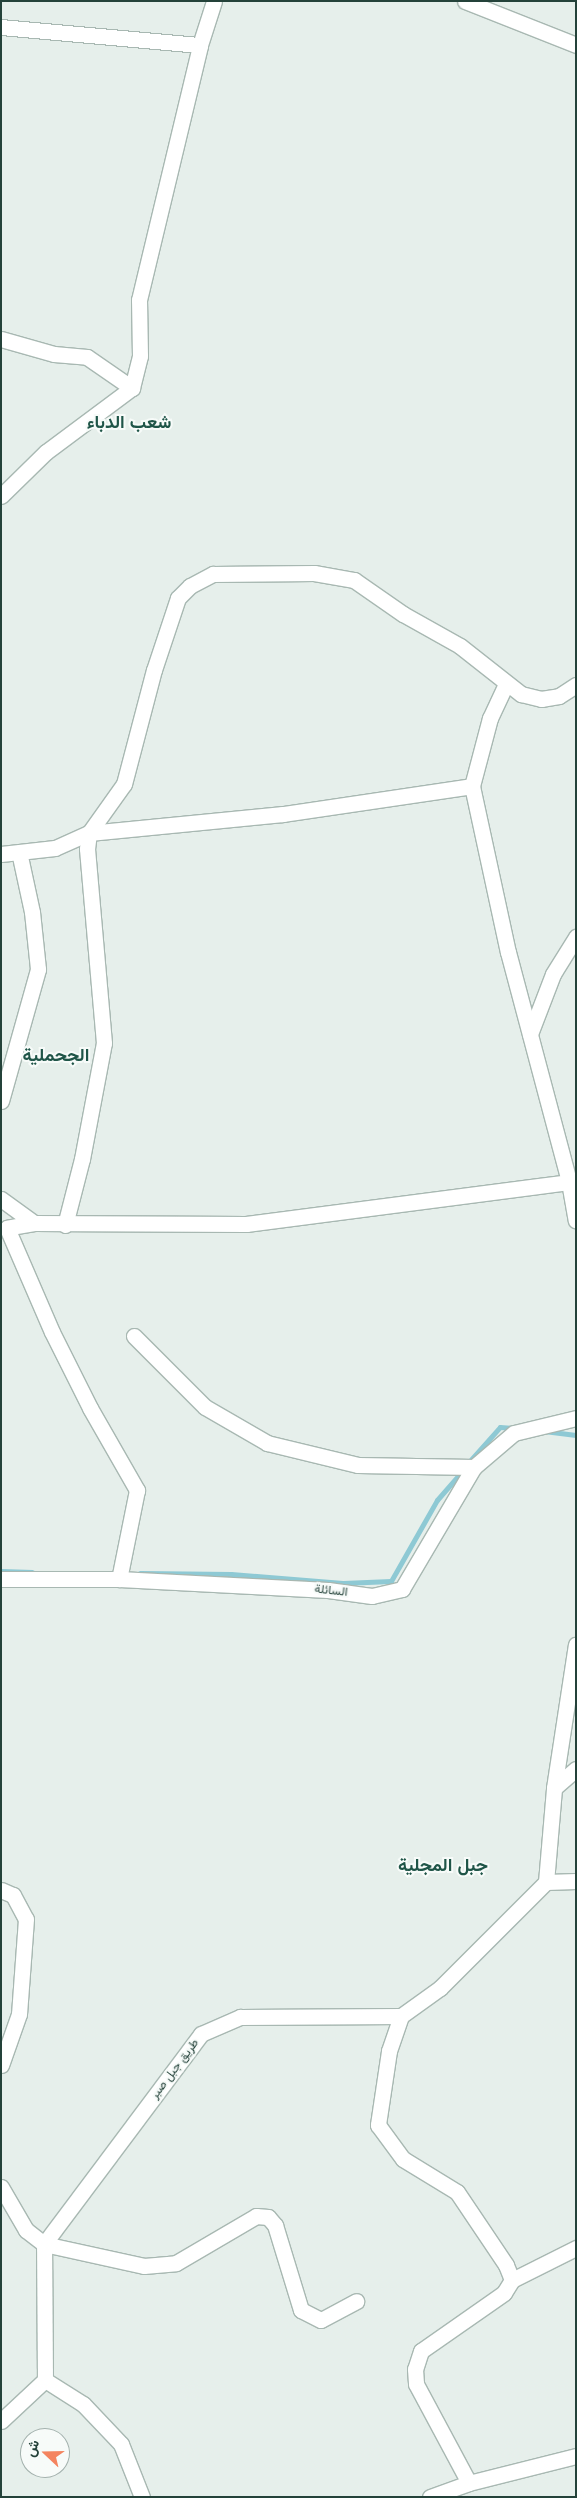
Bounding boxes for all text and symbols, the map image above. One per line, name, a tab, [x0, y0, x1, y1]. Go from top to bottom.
district label: شعب الدباء	[87, 411, 171, 433]
district label: الجحملية	[23, 1044, 89, 1066]
street label: السائلة	[314, 1582, 348, 1600]
district label: جبل المجلية	[398, 1854, 488, 1876]
street label: طريق جبل صبر	[148, 2036, 202, 2102]
north arrow	[20, 2428, 70, 2478]
text: ش	[21, 2437, 42, 2459]

